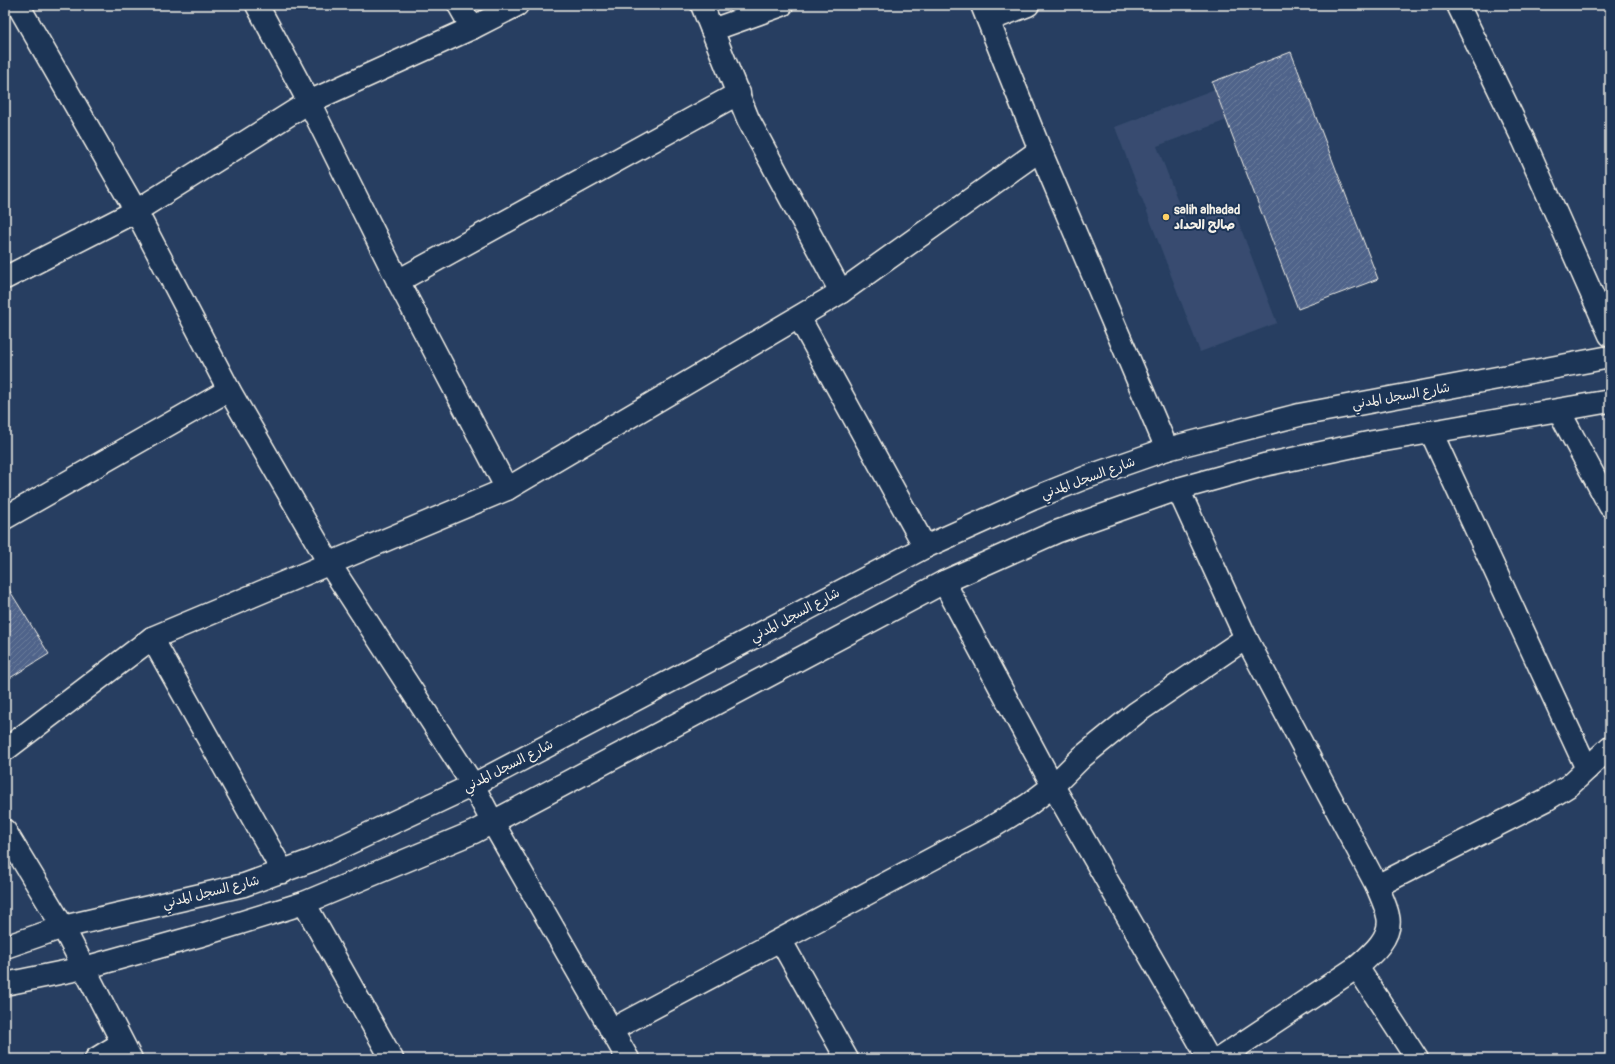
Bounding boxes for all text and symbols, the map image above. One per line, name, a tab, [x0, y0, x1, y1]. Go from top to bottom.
place label: salih alhadad صالح الحداد	[1174, 202, 1240, 233]
marker: salih alhadad صالح الحداد	[1161, 212, 1171, 222]
street label: شارع السجل المدني	[1351, 380, 1452, 415]
street label: شارع السجل المدني	[1039, 454, 1138, 505]
street label: شارع السجل المدني	[747, 585, 844, 648]
street label: شارع السجل المدني	[460, 736, 557, 798]
street label: شارع السجل المدني	[161, 872, 262, 915]

